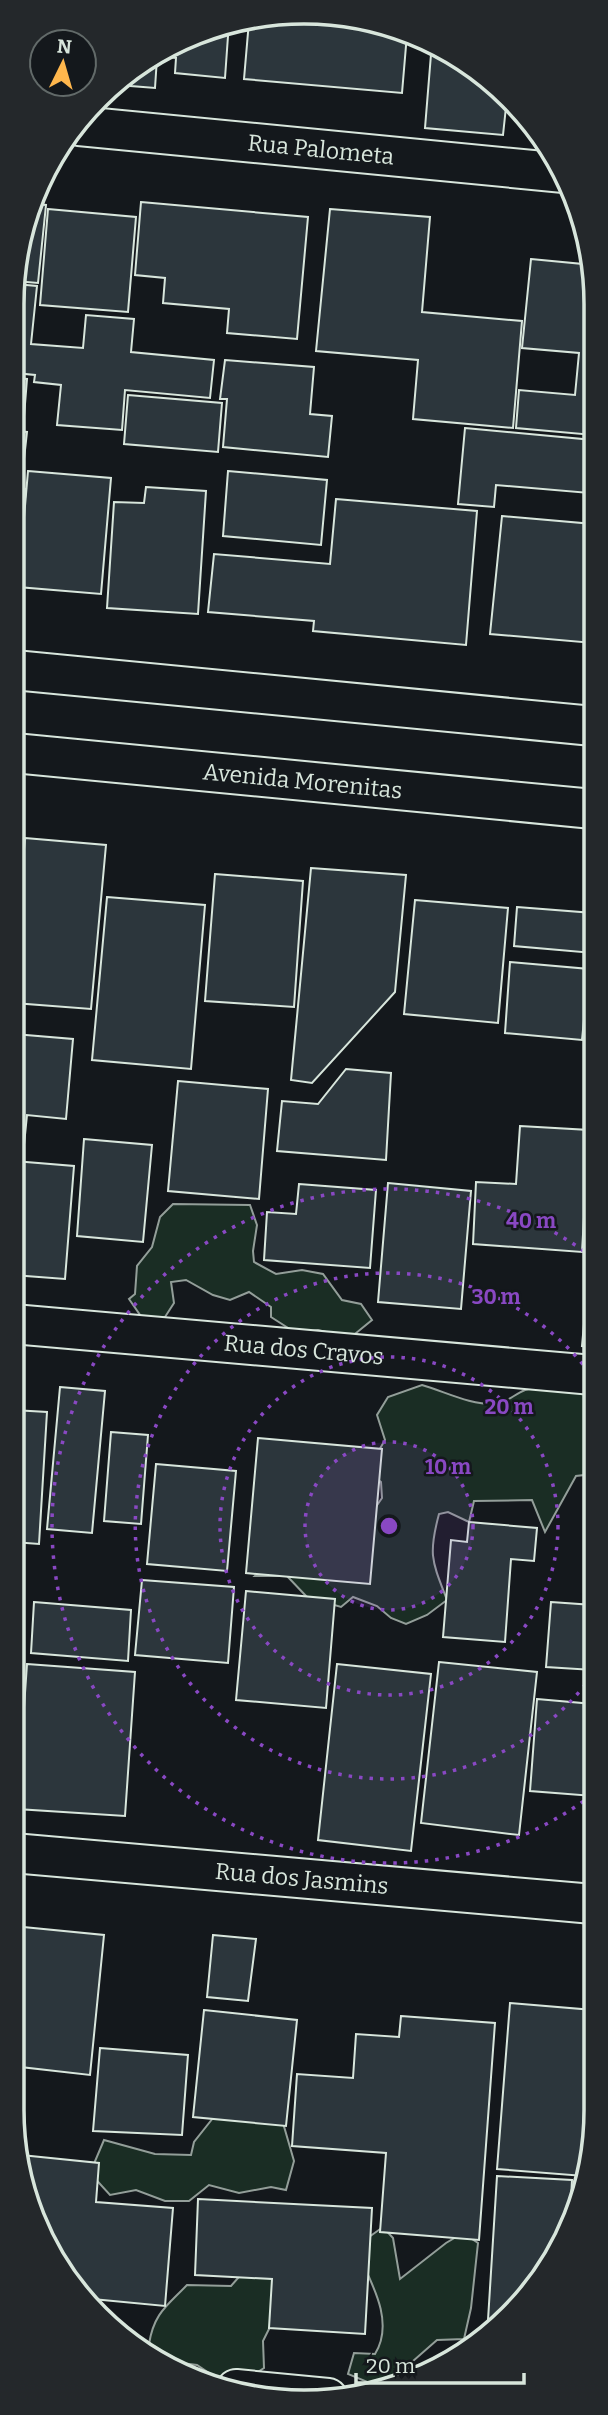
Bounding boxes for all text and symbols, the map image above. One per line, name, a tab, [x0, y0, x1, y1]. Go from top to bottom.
north arrow	[28, 28, 98, 98]
text: N	[56, 34, 73, 59]
street label: Rua Palometa	[246, 128, 396, 171]
street label: Avenida Morenitas	[202, 757, 404, 804]
text: 40 m	[506, 1208, 556, 1234]
text: 30 m	[471, 1284, 521, 1310]
street label: Rua dos Cravos	[223, 1329, 385, 1371]
text: 20 m	[485, 1394, 533, 1420]
text: 10 m	[425, 1454, 471, 1480]
centre of rings	[377, 1514, 401, 1538]
street label: Rua dos Jasmins	[214, 1857, 390, 1900]
scale bar	[356, 2342, 524, 2386]
text: 20 m	[366, 2353, 415, 2379]

